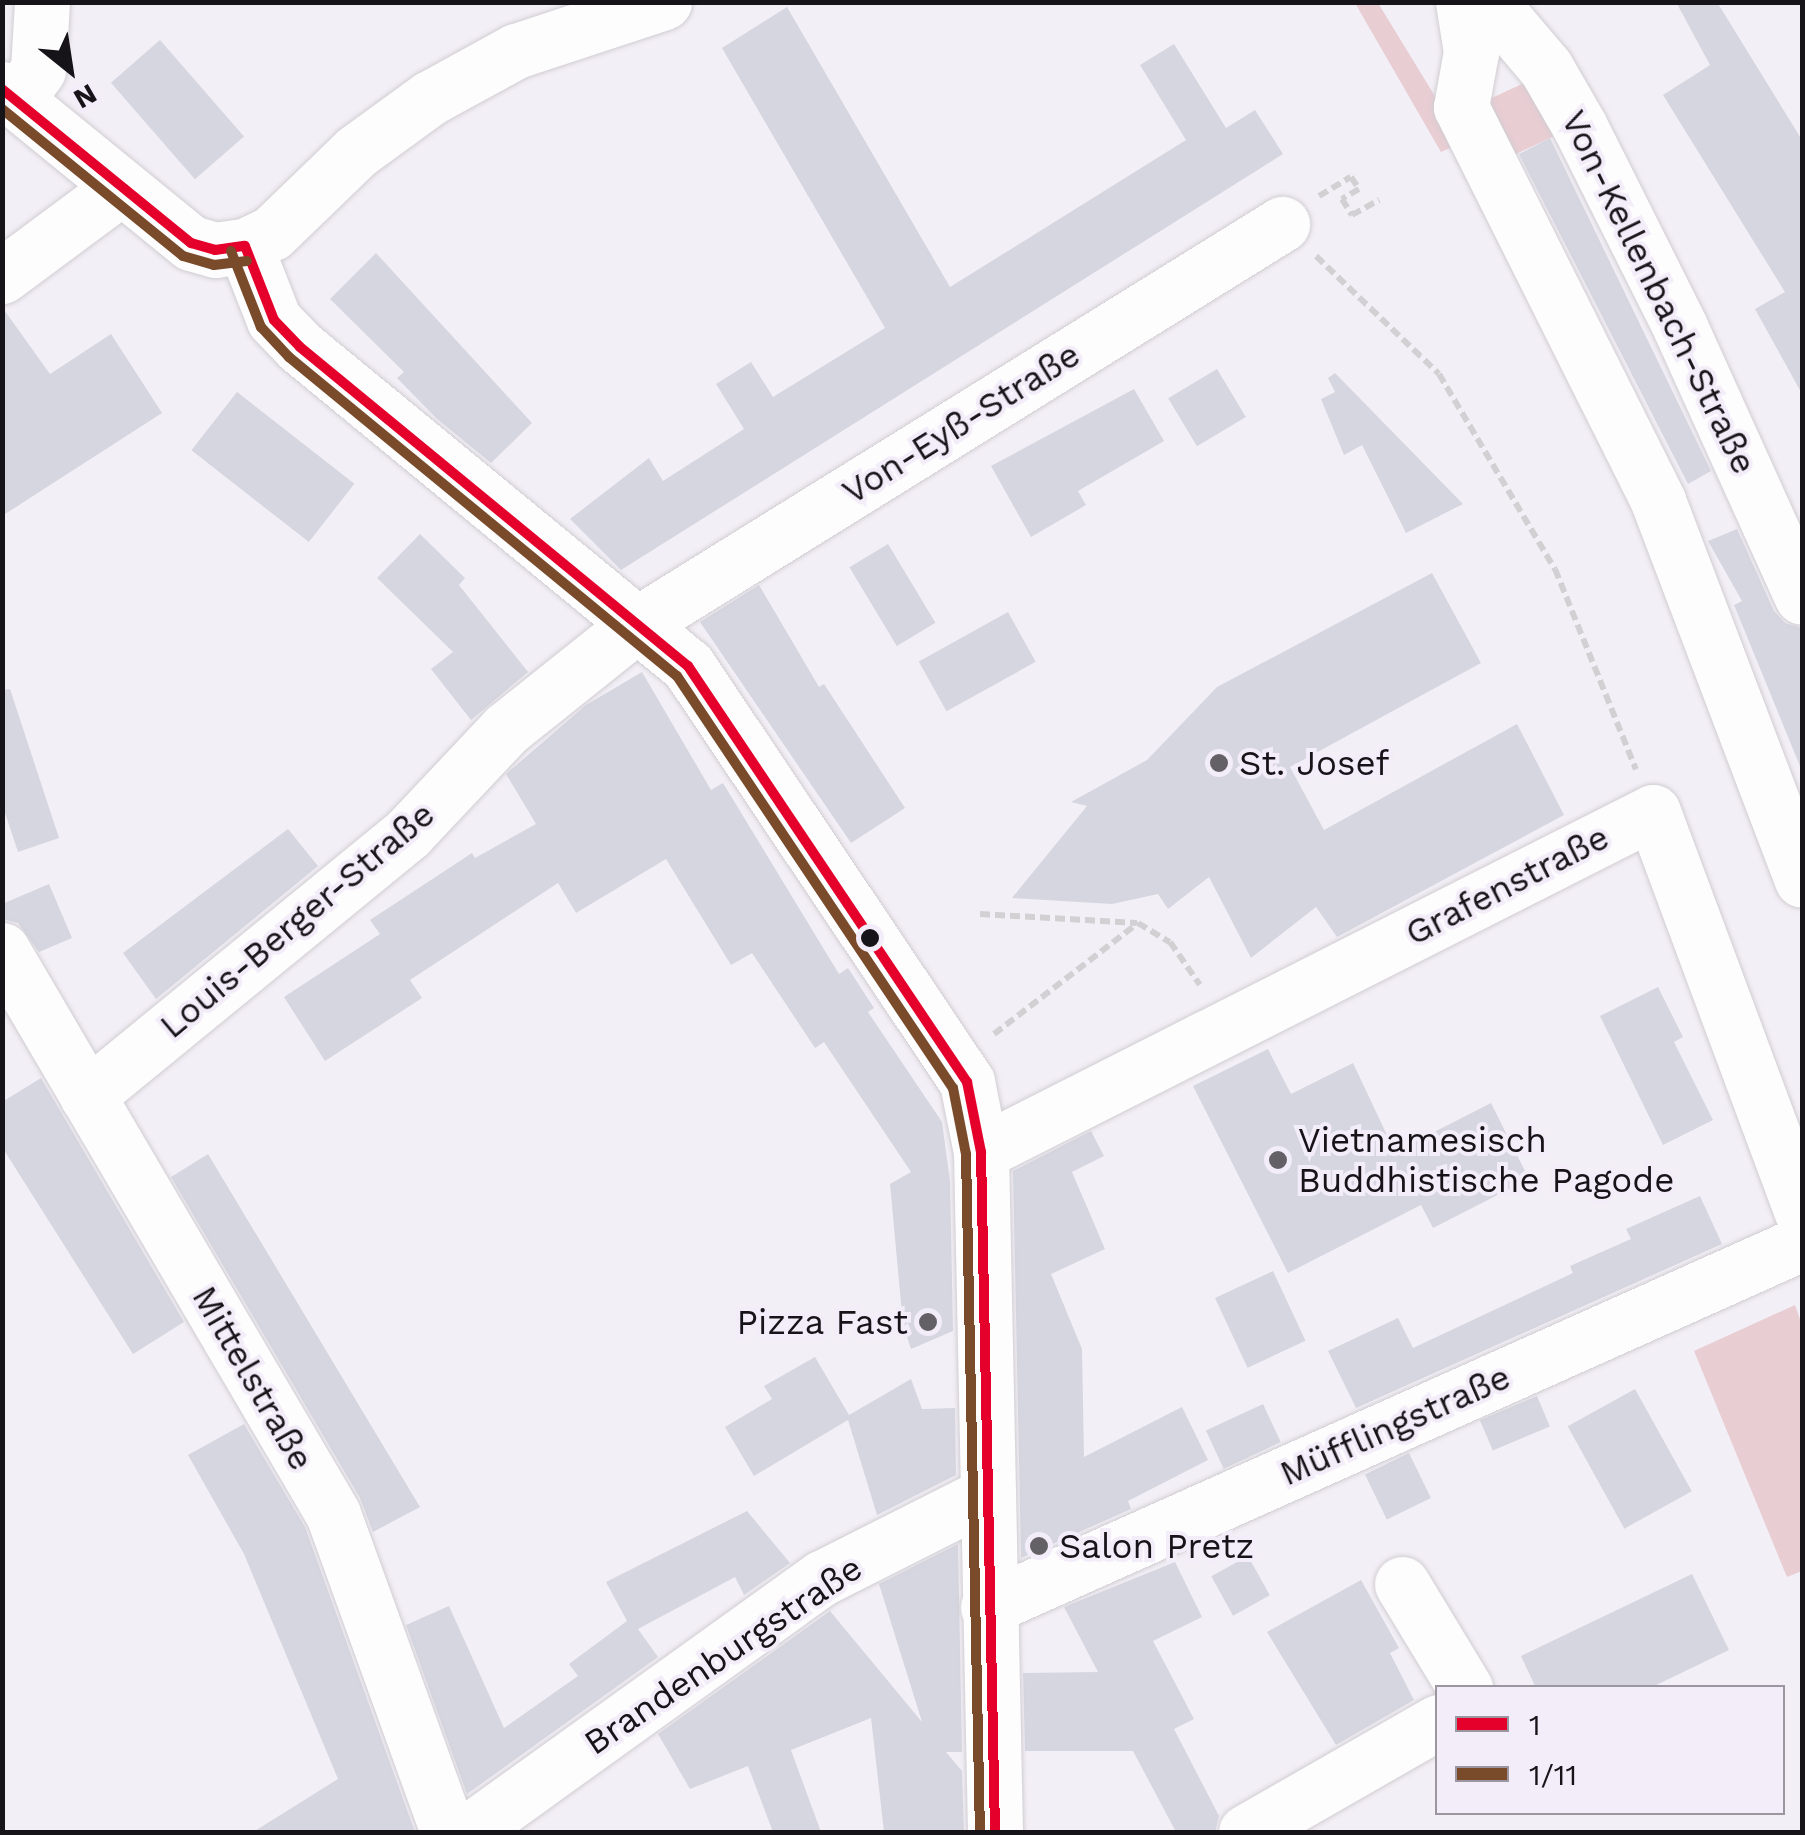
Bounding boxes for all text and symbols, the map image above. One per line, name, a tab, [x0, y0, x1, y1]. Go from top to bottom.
north arrow	[20, 20, 120, 120]
text: N	[68, 77, 102, 116]
street label: Von-Kellenbach-Straße	[1553, 103, 1765, 481]
street label: Von-Eyß-Straße	[835, 333, 1087, 513]
place label: St. Josef	[1239, 742, 1390, 784]
marker: St. Josef	[1208, 752, 1230, 774]
street label: Louis-Berger-Straße	[151, 793, 443, 1047]
street label: Grafenstraße	[1398, 816, 1616, 954]
unlabelled marker	[860, 928, 880, 948]
place label: Vietnamesisch Buddhistische Pagode	[1298, 1119, 1674, 1201]
marker: Vietnamesisch Buddhistische Pagode	[1267, 1149, 1289, 1171]
street label: Mittelstraße	[183, 1278, 323, 1478]
place label: Pizza Fast	[736, 1301, 908, 1343]
marker: Pizza Fast	[917, 1311, 939, 1333]
street label: Müfflingstraße	[1273, 1355, 1517, 1495]
place label: Salon Pretz	[1059, 1525, 1254, 1567]
marker: Salon Pretz	[1028, 1535, 1050, 1557]
street label: Brandenburgstraße	[576, 1546, 870, 1764]
legend	[1435, 1685, 1785, 1815]
text: 1	[1529, 1707, 1541, 1742]
text: 1/11	[1529, 1757, 1577, 1792]

